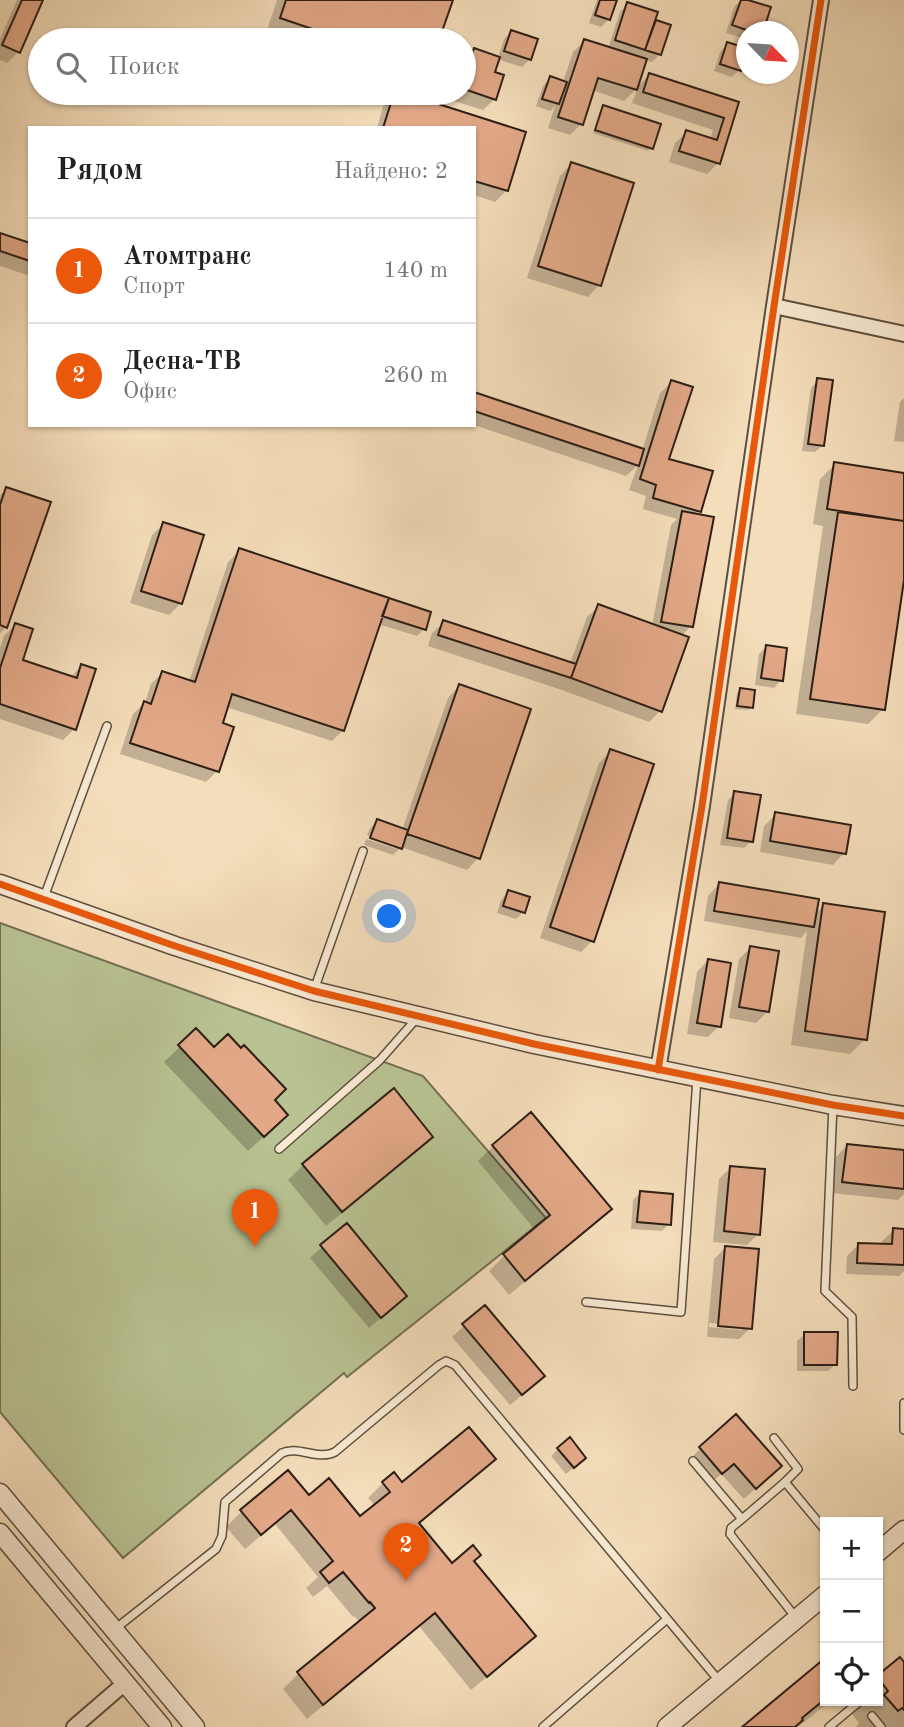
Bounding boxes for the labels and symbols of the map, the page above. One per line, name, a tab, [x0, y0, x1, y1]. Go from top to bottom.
north arrow	[736, 21, 799, 84]
your location	[372, 899, 406, 933]
pin: 1	[232, 1189, 278, 1247]
pin: 2	[383, 1523, 429, 1581]

